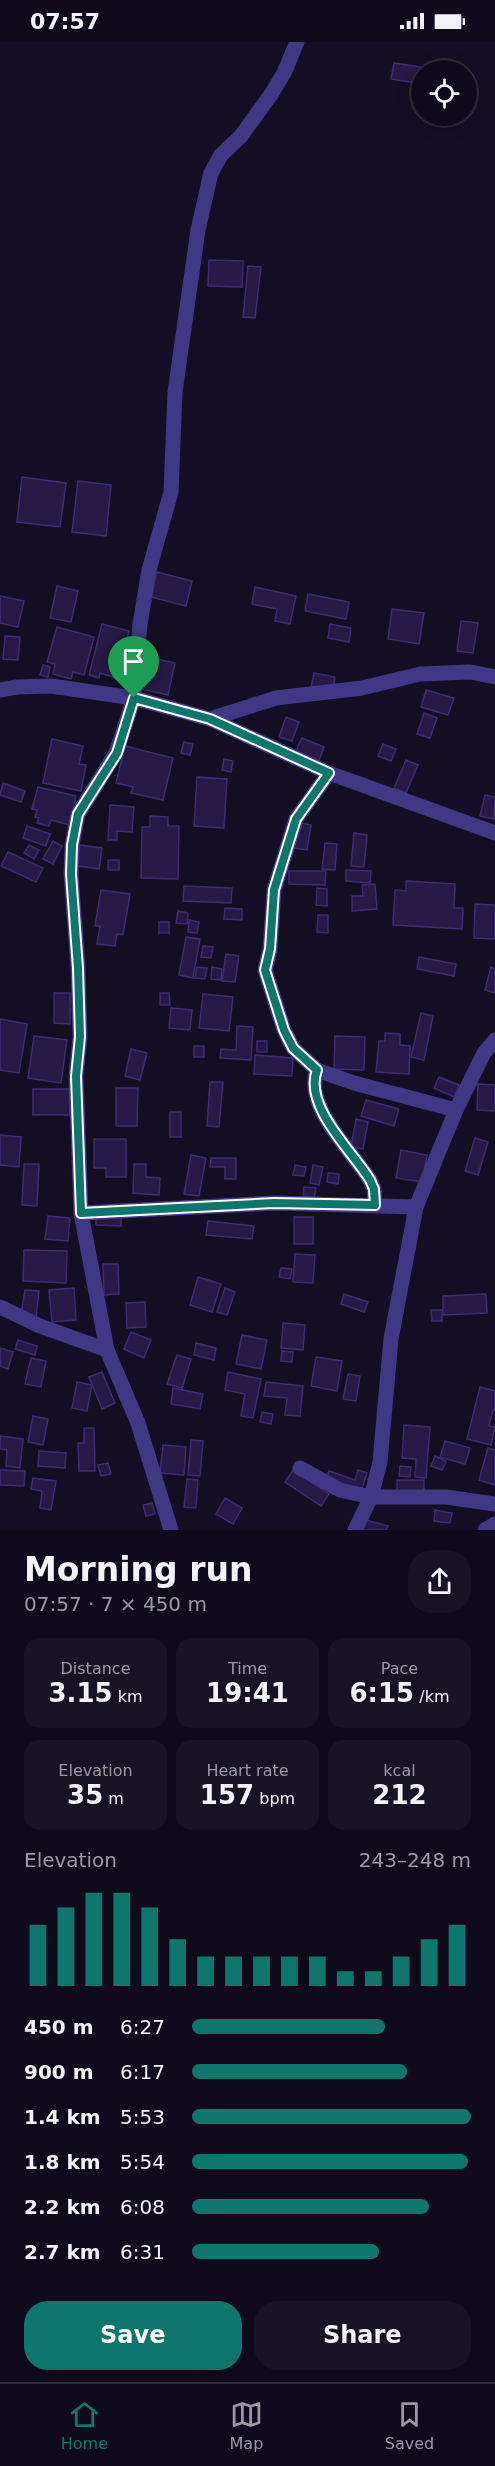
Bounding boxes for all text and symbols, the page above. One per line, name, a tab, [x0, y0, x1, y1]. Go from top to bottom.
text: 07:57	[30, 9, 100, 34]
map controls	[411, 60, 477, 126]
button: locate	[411, 60, 477, 126]
pin	[108, 636, 159, 698]
icon: arrive	[117, 645, 150, 678]
text: Morning run	[24, 1550, 252, 1589]
button: share	[408, 1550, 471, 1613]
text: 07:57 · 7 × 450 m	[24, 1592, 207, 1616]
text: Distance	[61, 1659, 130, 1678]
text: Time	[228, 1659, 267, 1678]
text: Pace	[381, 1659, 418, 1678]
text: 3.15	[48, 1678, 113, 1708]
text: 19:41	[206, 1678, 289, 1708]
text: 6:15	[350, 1678, 414, 1708]
text: km	[113, 1687, 143, 1706]
text: /km	[414, 1687, 450, 1706]
text: Elevation	[58, 1761, 133, 1780]
text: Heart rate	[206, 1761, 289, 1780]
text: kcal	[383, 1761, 416, 1780]
text: 35	[67, 1780, 103, 1810]
text: 157	[200, 1780, 254, 1810]
text: 212	[372, 1780, 427, 1810]
text: m	[103, 1789, 124, 1808]
text: bpm	[254, 1789, 295, 1808]
text: Elevation	[24, 1848, 117, 1872]
text: 243–248 m	[359, 1848, 471, 1872]
text: 450 m	[24, 2015, 94, 2039]
text: 6:27	[120, 2015, 165, 2039]
text: 900 m	[24, 2060, 94, 2084]
text: 6:17	[120, 2060, 165, 2084]
text: 1.4 km	[24, 2105, 101, 2129]
text: 5:53	[120, 2105, 165, 2129]
text: 1.8 km	[24, 2150, 101, 2174]
text: 5:54	[120, 2150, 165, 2174]
text: 2.2 km	[24, 2195, 101, 2219]
text: 6:08	[120, 2195, 165, 2219]
text: 2.7 km	[24, 2240, 101, 2264]
text: 6:31	[120, 2240, 165, 2264]
button: Save	[24, 2301, 242, 2370]
button: Share	[254, 2301, 471, 2370]
tab: Home	[61, 2398, 108, 2453]
tab: Map	[230, 2398, 263, 2453]
tab: Saved	[385, 2398, 434, 2453]

